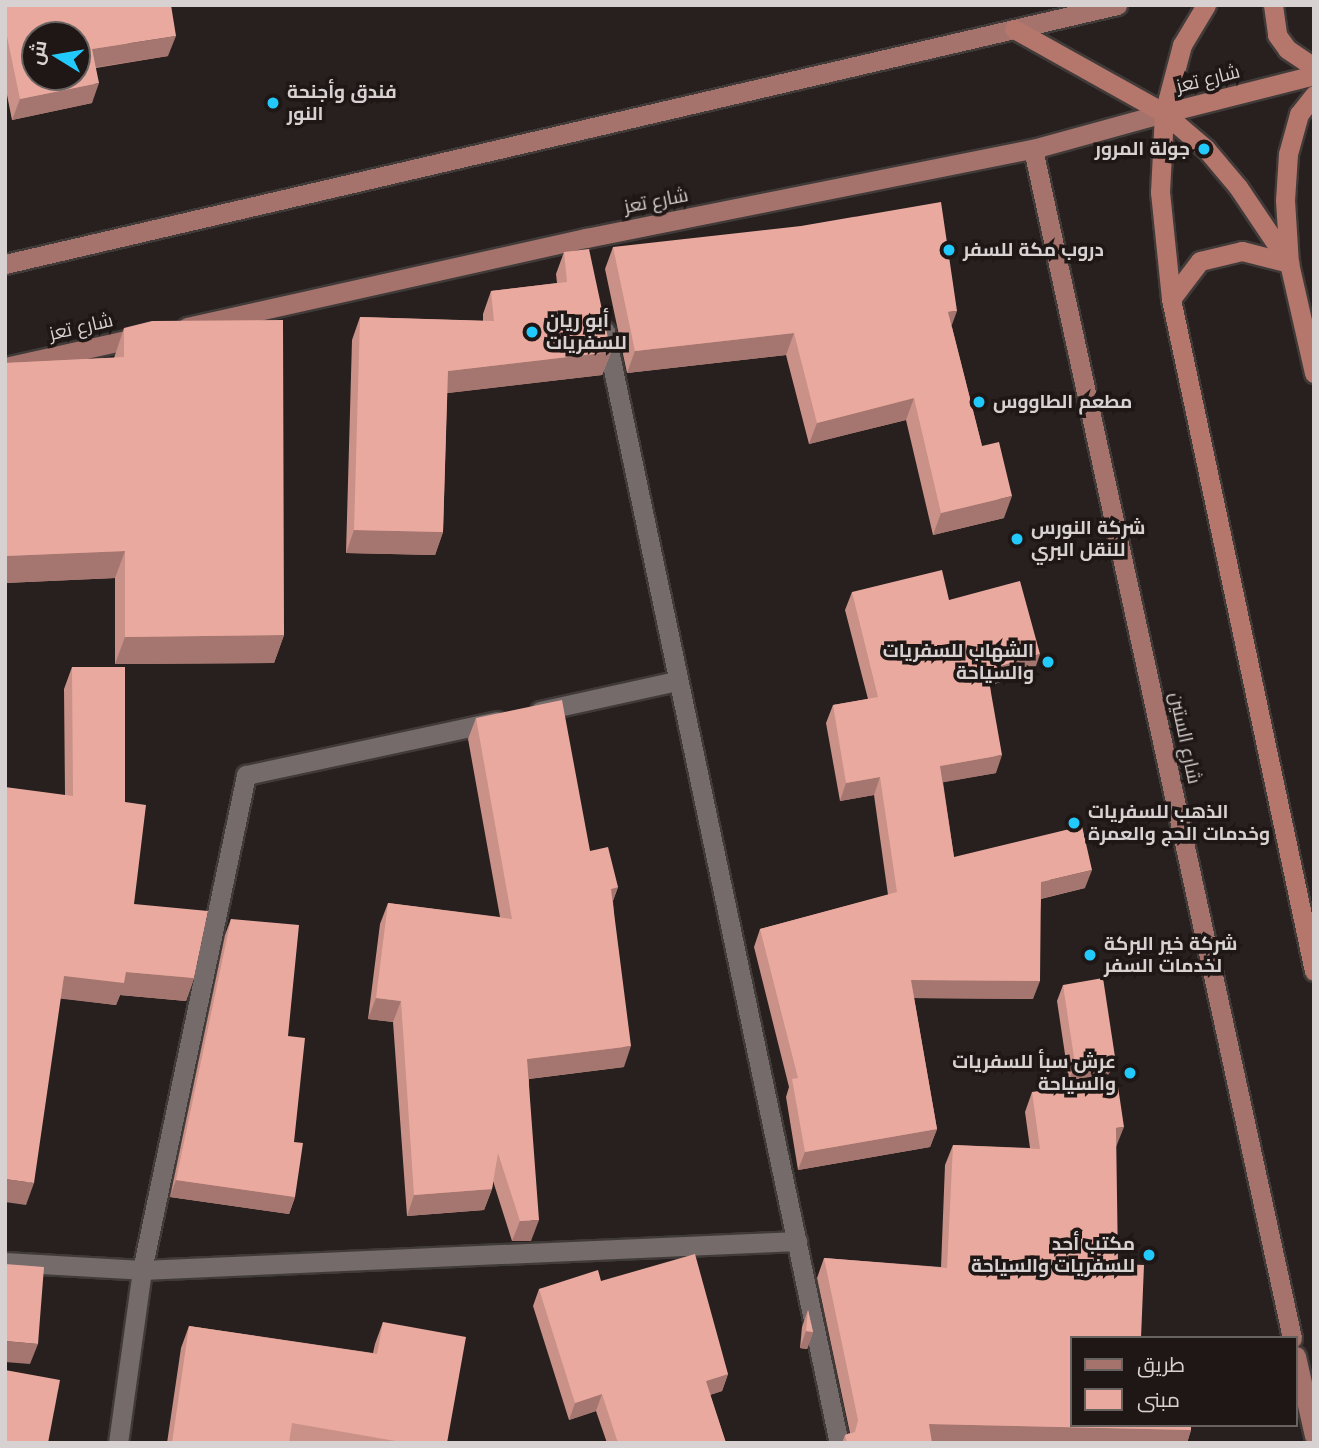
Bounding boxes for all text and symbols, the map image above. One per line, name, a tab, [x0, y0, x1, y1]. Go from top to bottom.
north arrow	[21, 21, 91, 91]
text: ش	[23, 38, 51, 67]
street label: شارع تعز	[1174, 60, 1242, 98]
place label: فندق وأجنحة النور	[287, 81, 397, 125]
marker: فندق وأجنحة النور	[265, 95, 281, 111]
place label: جولة المرور	[1095, 138, 1190, 160]
marker: جولة المرور	[1196, 141, 1212, 157]
street label: شارع تعز	[622, 184, 690, 218]
place label: دروب مكة للسفر	[963, 239, 1104, 261]
marker: دروب مكة للسفر	[941, 242, 957, 258]
street label: شارع تعز	[47, 309, 115, 345]
place label: أبو ريان للسفريات	[546, 310, 627, 354]
marker: أبو ريان للسفريات	[524, 324, 540, 340]
place label: مطعم الطاووس	[993, 391, 1132, 413]
marker: مطعم الطاووس	[971, 394, 987, 410]
place label: شركة النورس للنقل البري	[1031, 517, 1145, 561]
marker: شركة النورس للنقل البري	[1009, 531, 1025, 547]
place label: الشهاب للسفريات والسياحة	[883, 640, 1034, 684]
marker: الشهاب للسفريات والسياحة	[1040, 654, 1056, 670]
street label: شارع الستين	[1164, 690, 1206, 786]
place label: الذهب للسفريات وخدمات الحج والعمرة	[1088, 801, 1270, 845]
marker: الذهب للسفريات وخدمات الحج والعمرة	[1066, 815, 1082, 831]
place label: شركة خير البركة لخدمات السفر	[1104, 933, 1237, 977]
marker: شركة خير البركة لخدمات السفر	[1082, 947, 1098, 963]
place label: عرش سبأ للسفريات والسياحة	[952, 1051, 1116, 1095]
marker: عرش سبأ للسفريات والسياحة	[1122, 1065, 1138, 1081]
place label: مكتب أحد للسفريات والسياحة	[971, 1233, 1135, 1277]
marker: مكتب أحد للسفريات والسياحة	[1141, 1247, 1157, 1263]
legend	[1070, 1336, 1298, 1427]
text: طريق	[1137, 1351, 1185, 1377]
text: مبنى	[1137, 1386, 1180, 1412]

